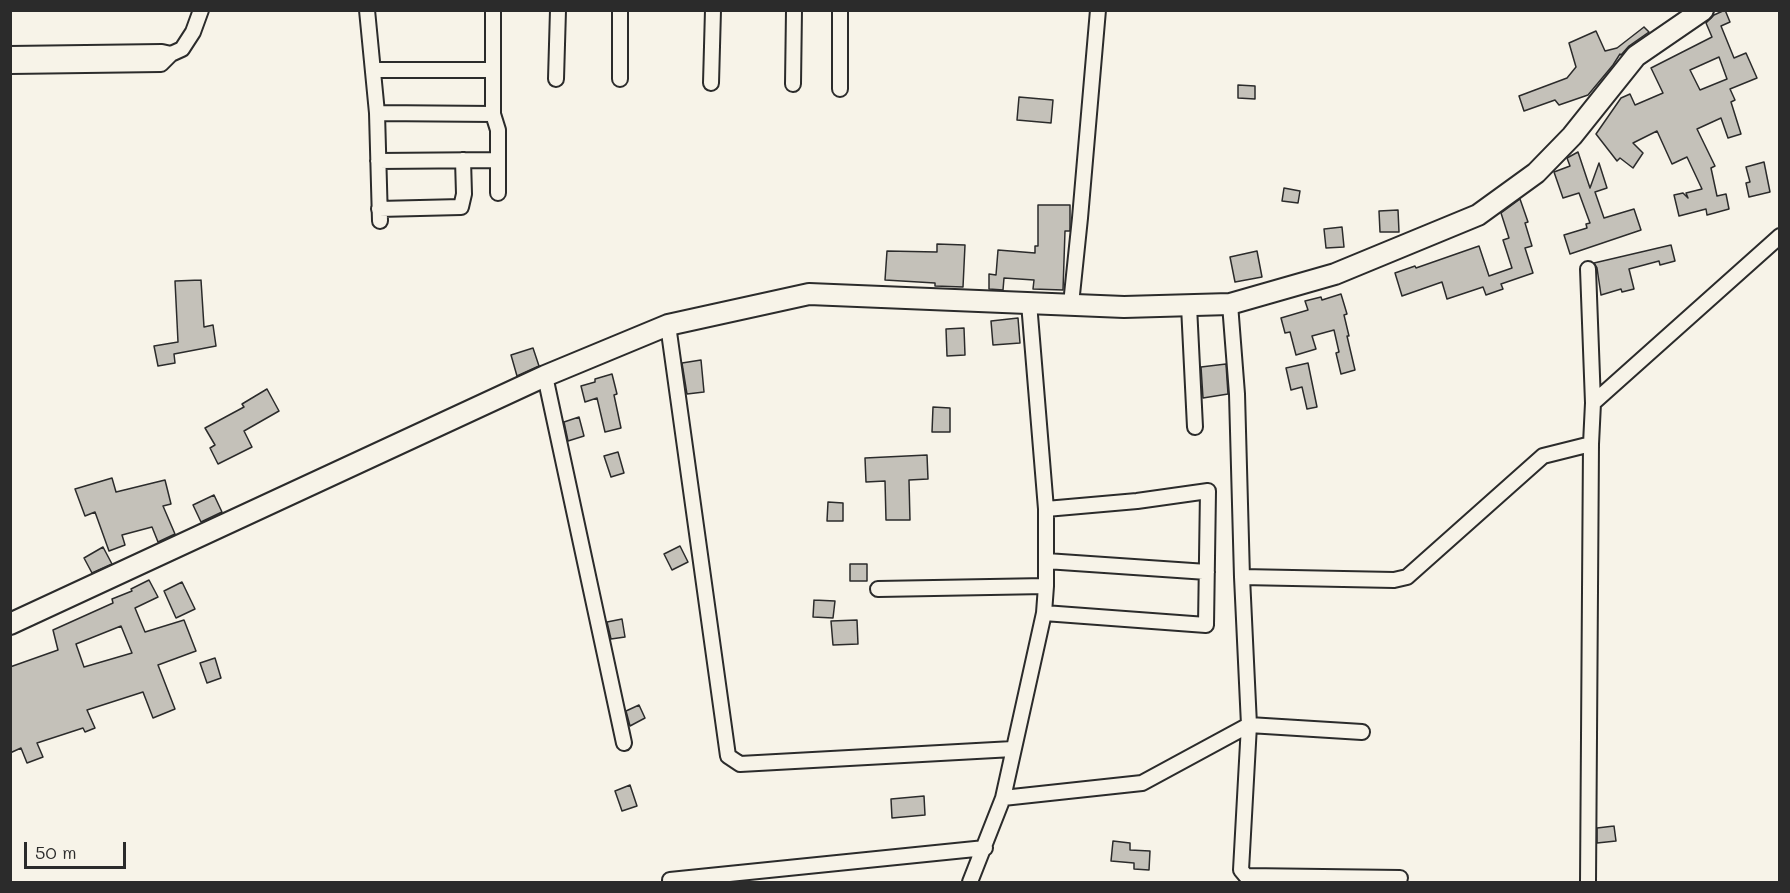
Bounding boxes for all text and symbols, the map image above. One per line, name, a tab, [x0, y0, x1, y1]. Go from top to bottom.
scale bar	[27, 830, 129, 868]
text: 50 m	[35, 840, 77, 864]

